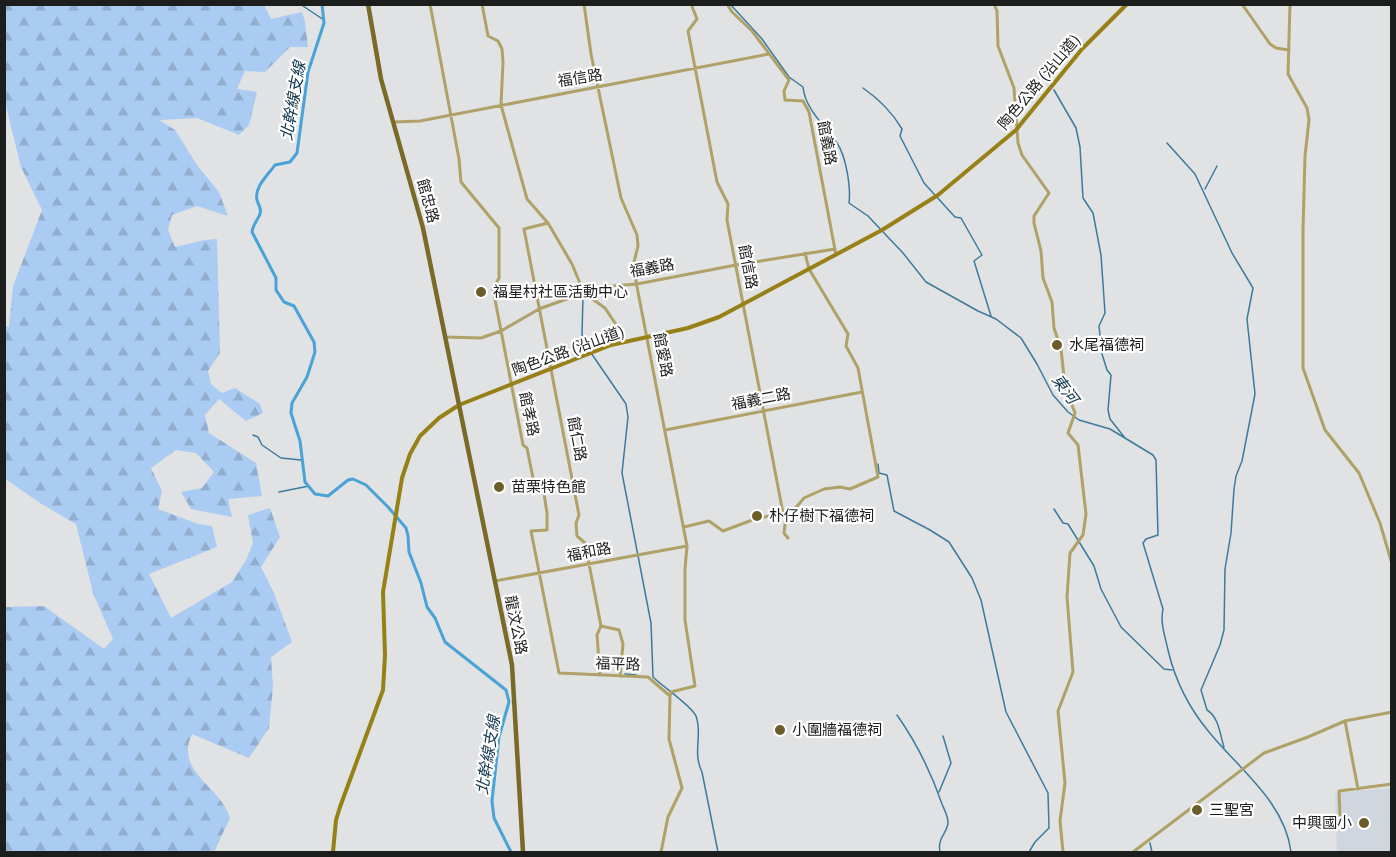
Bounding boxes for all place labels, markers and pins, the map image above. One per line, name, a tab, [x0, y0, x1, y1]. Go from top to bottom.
place label: 福星村社區活動中心	[493, 283, 628, 301]
marker: 福星村社區活動中心	[474, 285, 488, 299]
place label: 水尾福德祠	[1069, 336, 1144, 354]
marker: 水尾福德祠	[1050, 338, 1064, 352]
place label: 苗栗特色館	[511, 478, 586, 496]
marker: 苗栗特色館	[492, 480, 506, 494]
place label: 朴仔樹下福德祠	[769, 507, 874, 525]
marker: 朴仔樹下福德祠	[750, 509, 764, 523]
place label: 小圍牆福德祠	[792, 721, 882, 739]
marker: 小圍牆福德祠	[773, 723, 787, 737]
place label: 三聖宮	[1209, 801, 1254, 819]
marker: 三聖宮	[1190, 803, 1204, 817]
place label: 中興國小	[1292, 814, 1352, 832]
marker: 中興國小	[1357, 816, 1371, 830]

